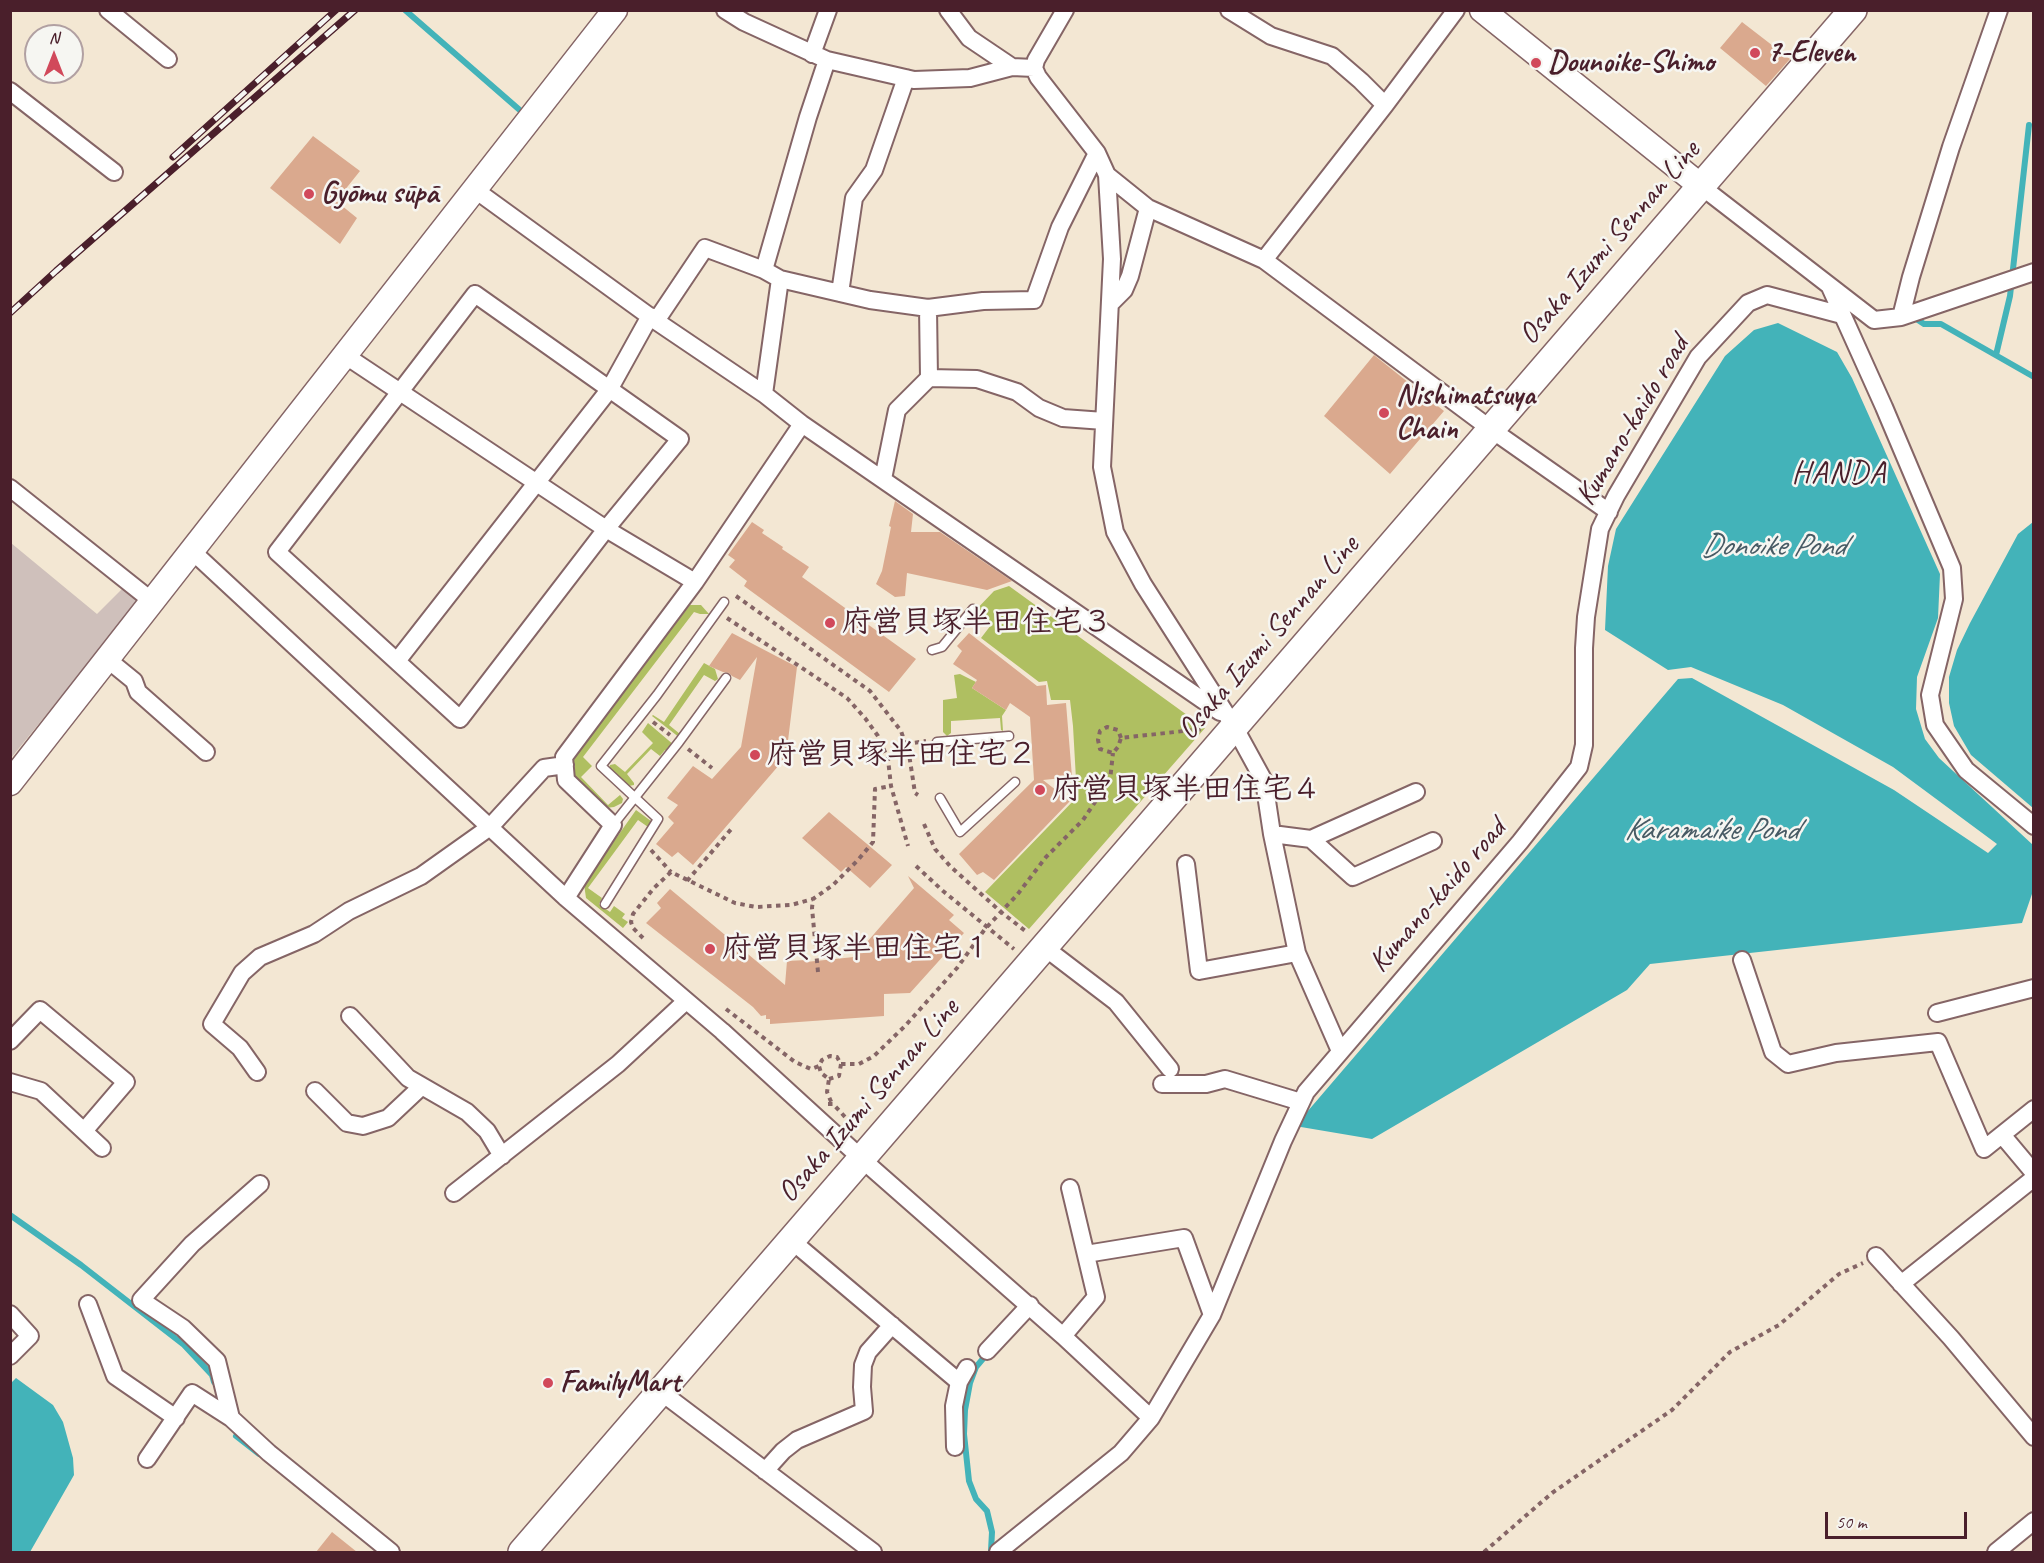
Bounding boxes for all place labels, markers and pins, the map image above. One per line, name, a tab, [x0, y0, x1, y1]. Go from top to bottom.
place label: 7-Eleven	[1767, 35, 1855, 71]
place label: Dounoike-Shimo	[1548, 45, 1714, 81]
marker: 7-Eleven	[1748, 46, 1762, 60]
marker: Dounoike-Shimo	[1529, 56, 1543, 70]
place label: Gyōmu sūpā	[321, 176, 438, 212]
marker: Gyōmu sūpā	[302, 187, 316, 201]
place label: Nishimatsuya Chain	[1396, 378, 1535, 448]
marker: Nishimatsuya Chain	[1377, 406, 1391, 420]
place label: 府営貝塚半田住宅３	[842, 605, 1112, 641]
marker: 府営貝塚半田住宅３	[823, 616, 837, 630]
place label: 府営貝塚半田住宅２	[767, 737, 1037, 773]
marker: 府営貝塚半田住宅２	[748, 748, 762, 762]
place label: 府営貝塚半田住宅４	[1052, 772, 1322, 808]
marker: 府営貝塚半田住宅４	[1033, 783, 1047, 797]
place label: 府営貝塚半田住宅１	[722, 931, 992, 967]
marker: 府営貝塚半田住宅１	[703, 942, 717, 956]
place label: FamilyMart	[560, 1365, 680, 1401]
marker: FamilyMart	[541, 1376, 555, 1390]

